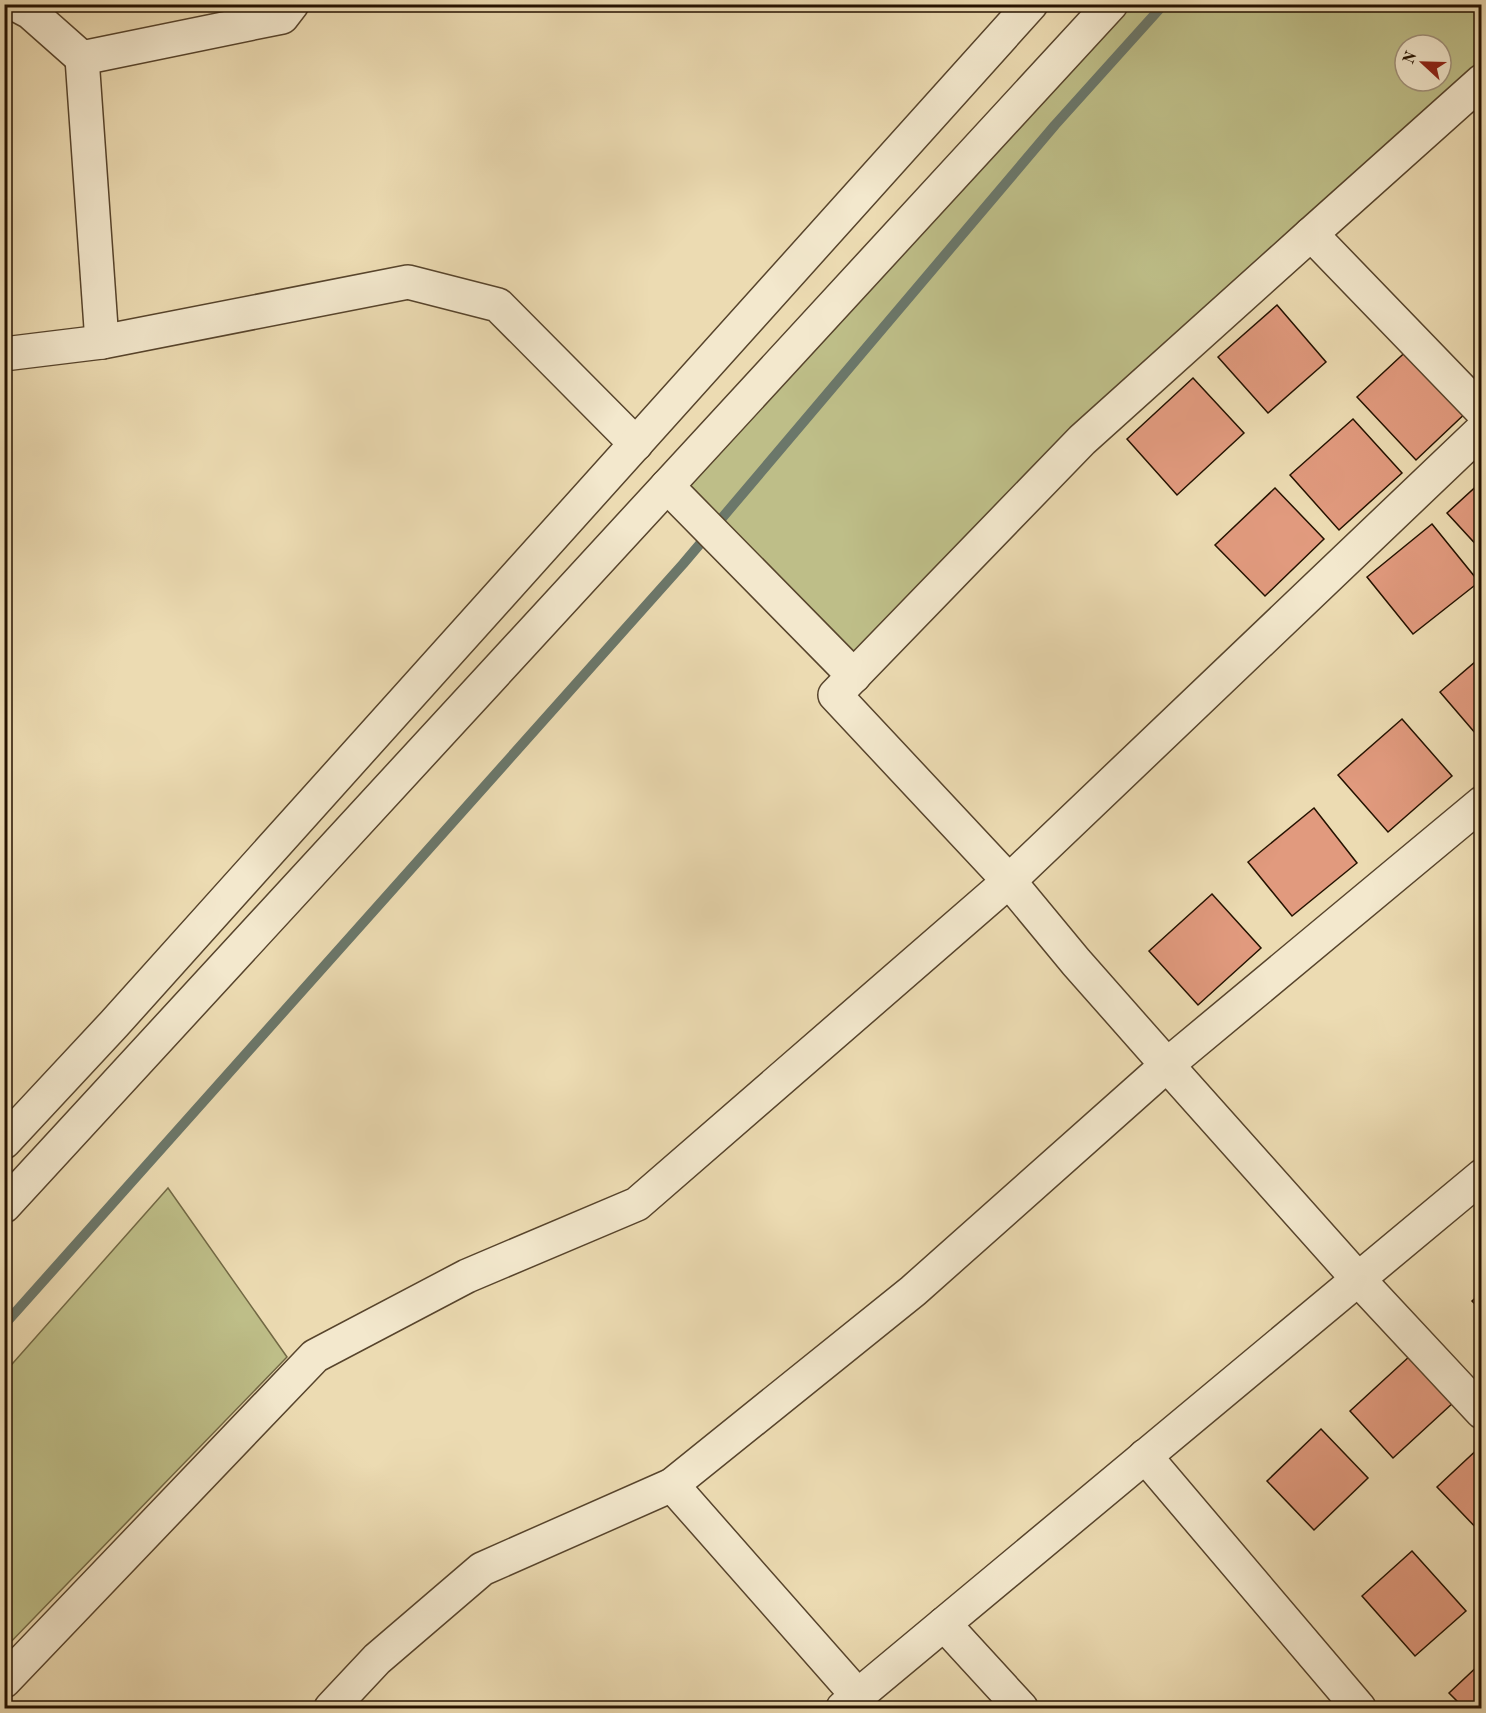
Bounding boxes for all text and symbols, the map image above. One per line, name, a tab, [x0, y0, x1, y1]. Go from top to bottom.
north arrow	[1393, 33, 1453, 93]
text: N	[1401, 49, 1421, 67]

